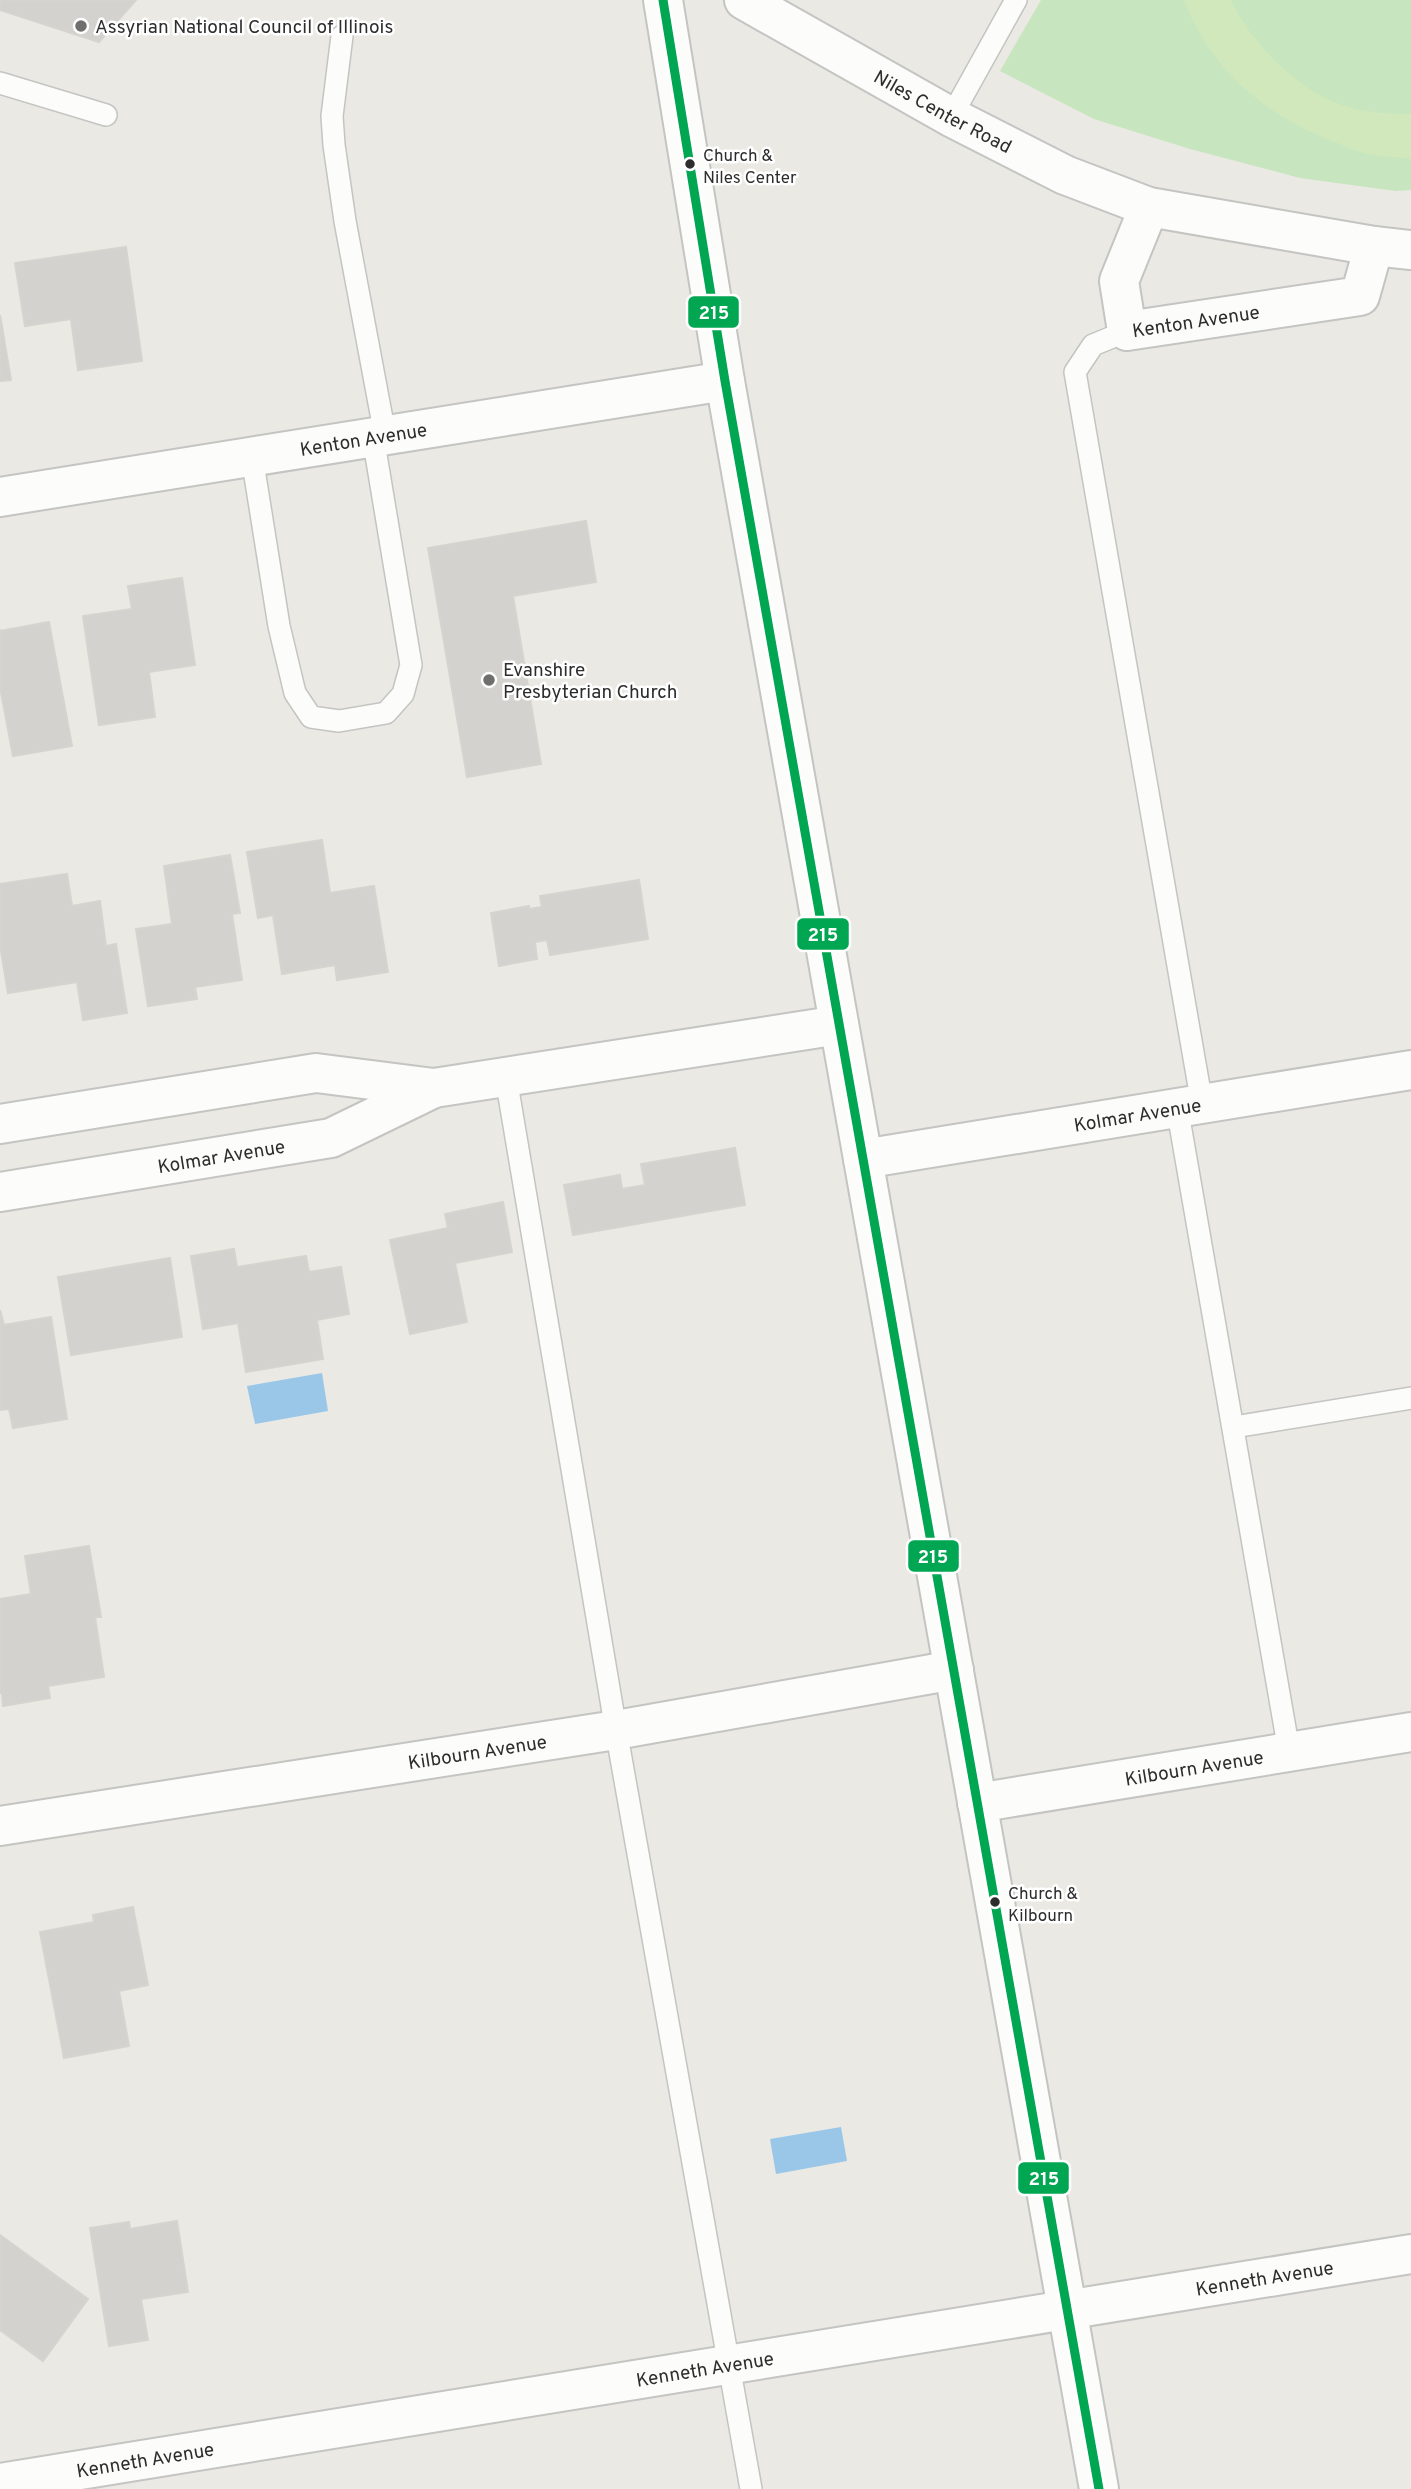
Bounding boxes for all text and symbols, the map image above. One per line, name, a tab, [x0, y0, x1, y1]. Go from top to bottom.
place label: Assyrian National Council of Illinois	[95, 16, 393, 40]
marker: Assyrian National Council of Illinois	[73, 18, 89, 34]
street label: Niles Center Road	[869, 66, 1015, 160]
place label: Church & Niles Center	[703, 146, 797, 190]
marker: Church & Niles Center	[683, 157, 697, 171]
line badge: 215	[687, 295, 740, 329]
street label: Kenton Avenue	[1131, 301, 1261, 344]
text: 215	[699, 302, 729, 326]
street label: Kenton Avenue	[298, 419, 429, 463]
place label: Evanshire Presbyterian Church	[503, 659, 678, 705]
marker: Evanshire Presbyterian Church	[481, 672, 497, 688]
line badge: 215	[796, 917, 850, 951]
text: 215	[808, 924, 838, 948]
street label: Kolmar Avenue	[1072, 1094, 1203, 1139]
street label: Kolmar Avenue	[156, 1136, 287, 1180]
line badge: 215	[907, 1539, 960, 1573]
text: 215	[918, 1546, 948, 1570]
street label: Kilbourn Avenue	[406, 1731, 549, 1776]
street label: Kilbourn Avenue	[1123, 1746, 1265, 1793]
place label: Church & Kilbourn	[1008, 1884, 1079, 1928]
marker: Church & Kilbourn	[988, 1895, 1002, 1909]
line badge: 215	[1017, 2161, 1070, 2195]
text: 215	[1029, 2168, 1059, 2192]
street label: Kenneth Avenue	[1194, 2257, 1335, 2303]
street label: Kenneth Avenue	[634, 2348, 776, 2394]
street label: Kenneth Avenue	[75, 2438, 216, 2484]

